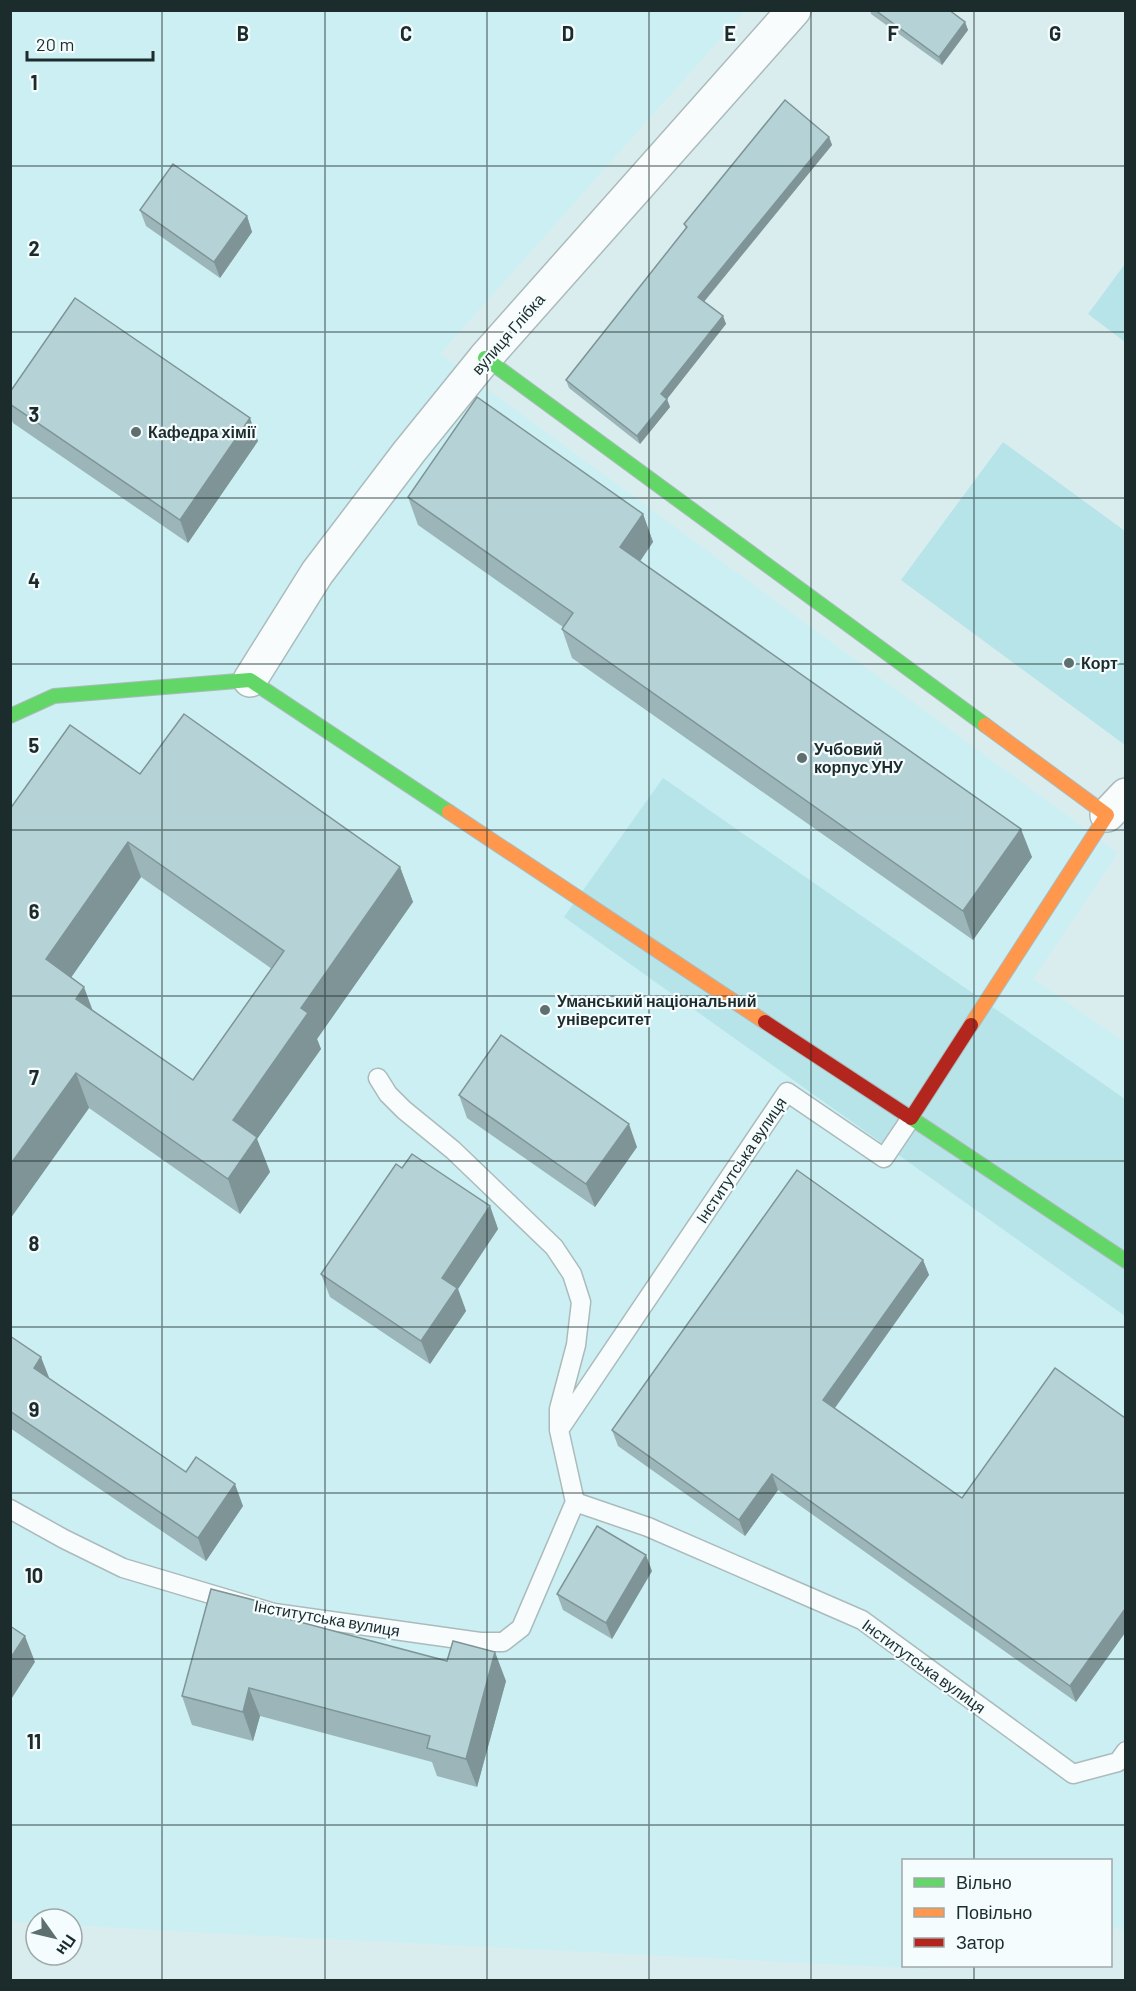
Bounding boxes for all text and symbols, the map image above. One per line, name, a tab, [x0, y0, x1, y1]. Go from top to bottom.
text: B	[237, 21, 249, 45]
text: C	[400, 21, 412, 45]
text: D	[562, 21, 574, 45]
text: E	[724, 21, 736, 45]
text: F	[887, 21, 899, 45]
text: G	[1049, 21, 1061, 45]
scale bar	[27, 24, 153, 62]
text: 20 m	[36, 33, 74, 55]
text: 1	[30, 70, 38, 94]
text: 2	[28, 236, 40, 260]
street label: вулиця Глібка	[467, 289, 548, 378]
text: 3	[29, 402, 39, 426]
place label: Кафедра хімії	[148, 422, 256, 441]
marker: Кафедра хімії	[129, 425, 143, 439]
text: 4	[28, 568, 40, 592]
place label: Корт	[1081, 653, 1118, 672]
marker: Корт	[1062, 656, 1076, 670]
text: 5	[29, 733, 40, 757]
place label: Учбовий корпус УНУ	[814, 739, 904, 776]
marker: Учбовий корпус УНУ	[795, 751, 809, 765]
text: 6	[29, 899, 40, 923]
place label: Уманський національний університет	[557, 991, 756, 1028]
marker: Уманський національний університет	[538, 1003, 552, 1017]
text: 7	[29, 1065, 39, 1089]
street label: Інститутська вулиця	[691, 1093, 790, 1226]
text: 8	[29, 1231, 40, 1255]
text: 9	[29, 1397, 39, 1421]
text: 10	[25, 1563, 43, 1587]
street label: Інститутська вулиця	[253, 1595, 402, 1640]
street label: Інститутська вулиця	[859, 1614, 990, 1717]
text: 11	[27, 1729, 41, 1753]
legend	[902, 1859, 1112, 1967]
text: Вільно	[956, 1871, 1012, 1893]
text: Повільно	[956, 1901, 1032, 1923]
north arrow	[24, 1907, 84, 1967]
text: Затор	[956, 1931, 1005, 1953]
text: Пн	[53, 1932, 81, 1960]

